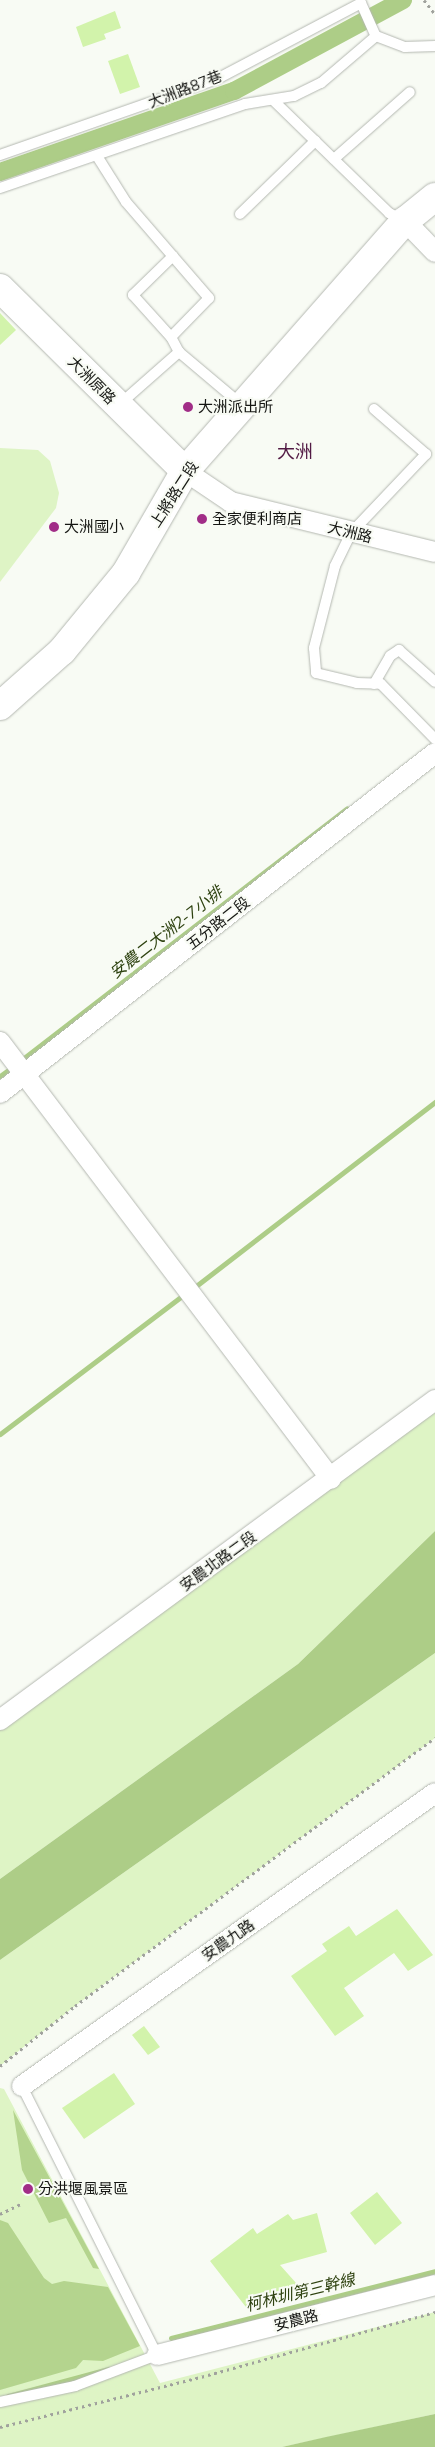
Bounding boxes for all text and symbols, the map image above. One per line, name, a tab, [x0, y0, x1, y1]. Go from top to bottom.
street label: 大洲路87巷	[145, 67, 225, 111]
street label: 大洲原路	[64, 352, 120, 408]
place label: 大洲派出所	[198, 398, 273, 416]
marker: 大洲派出所	[182, 401, 194, 413]
district label: 大洲	[277, 441, 313, 463]
street label: 上將路二段	[146, 458, 202, 530]
place label: 全家便利商店	[212, 510, 302, 528]
marker: 全家便利商店	[196, 513, 208, 525]
place label: 大洲國小	[64, 518, 124, 536]
street label: 大洲路	[326, 518, 374, 546]
marker: 大洲國小	[48, 521, 60, 533]
water label: 安農二大洲2-7小排	[106, 882, 226, 982]
street label: 五分路二段	[183, 893, 253, 953]
street label: 安農北路二段	[176, 1527, 260, 1595]
street label: 安農九路	[198, 1915, 258, 1965]
place label: 分洪堰風景區	[38, 2180, 128, 2198]
marker: 分洪堰風景區	[22, 2183, 34, 2195]
water label: 柯林圳第三幹線	[243, 2269, 357, 2315]
street label: 安農路	[272, 2306, 320, 2334]

